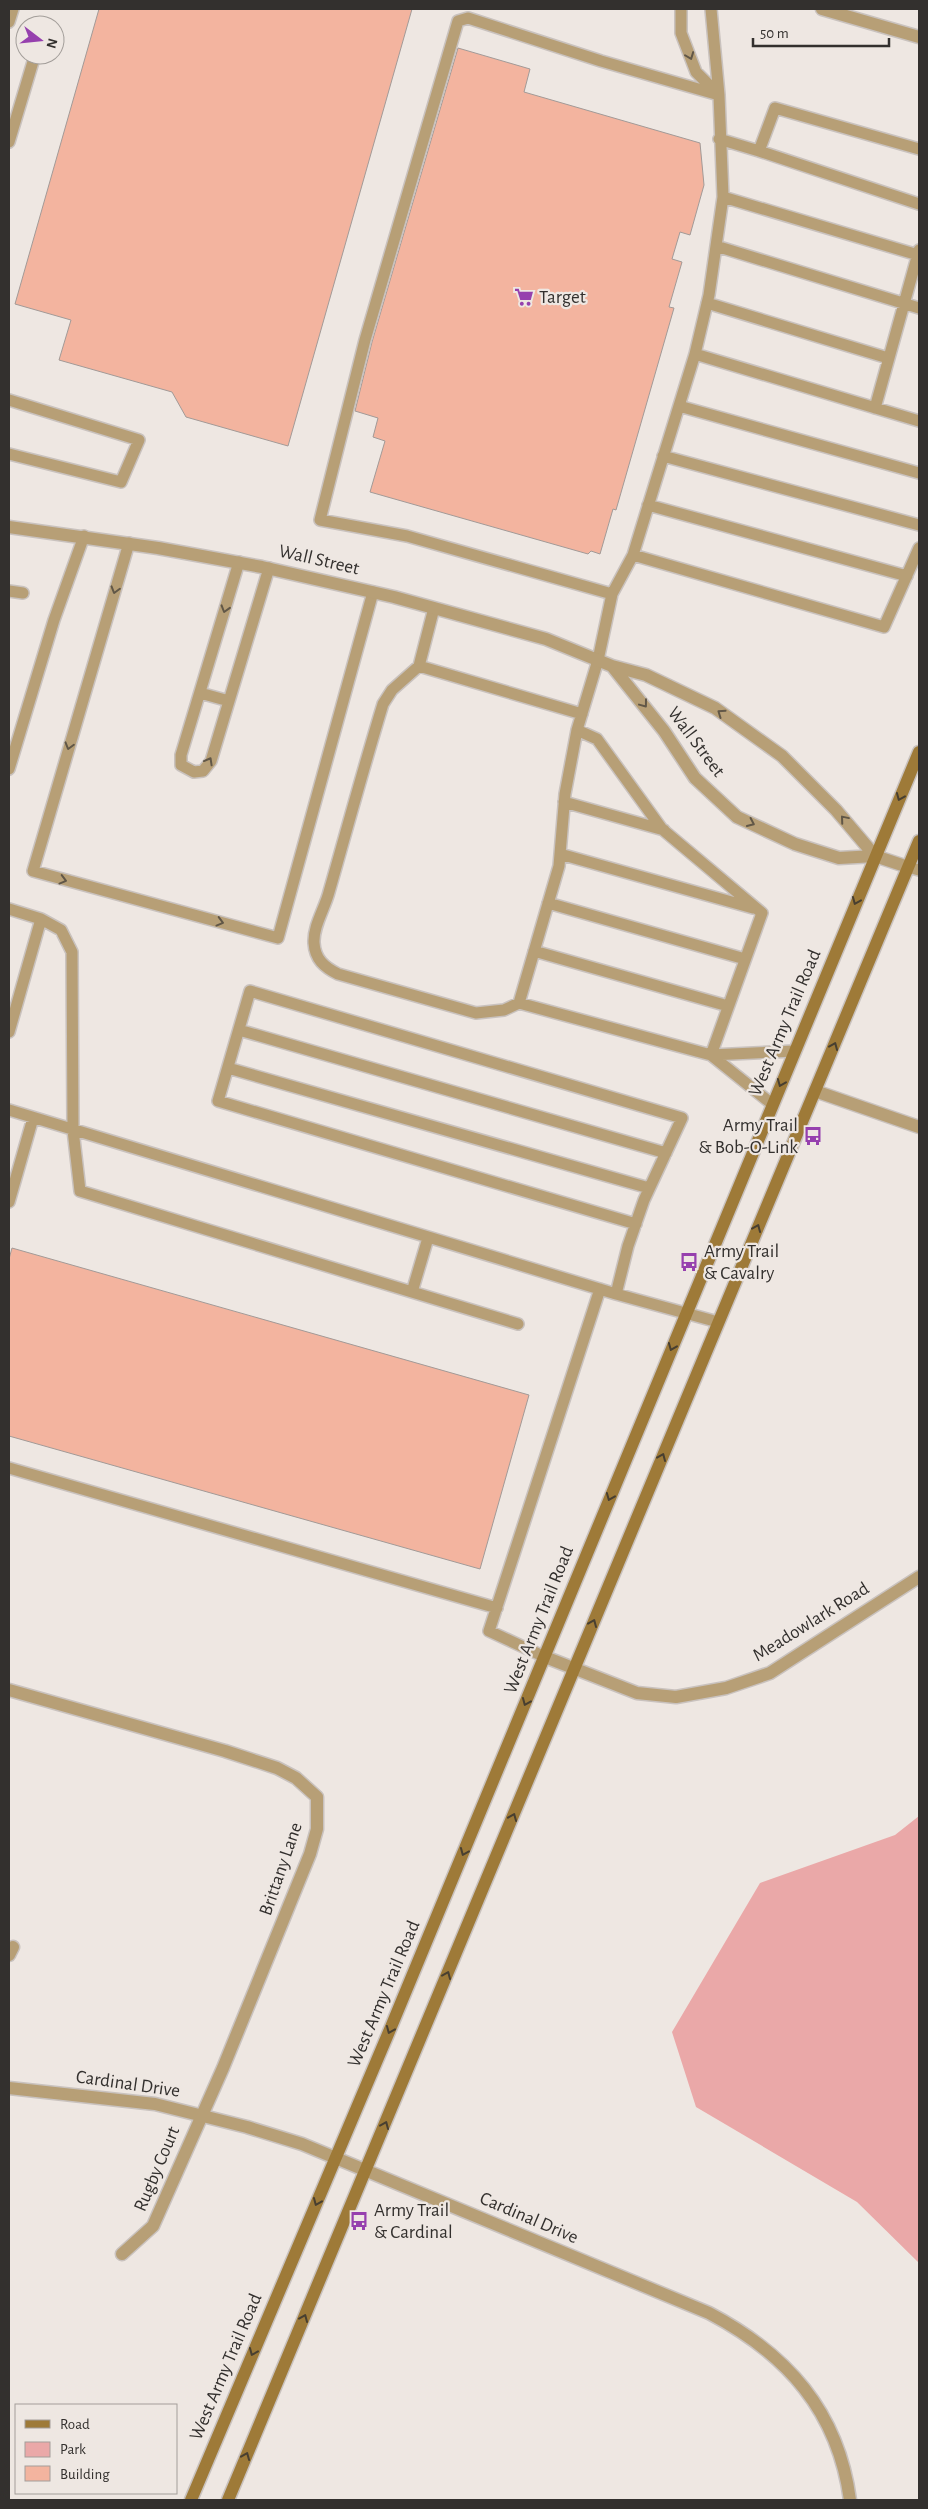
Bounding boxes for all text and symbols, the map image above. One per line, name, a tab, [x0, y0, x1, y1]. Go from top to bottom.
north arrow	[15, 15, 65, 65]
scale bar	[753, 15, 889, 47]
text: 50 m	[760, 26, 789, 41]
text: N	[43, 37, 60, 50]
one-way arrow	[684, 51, 694, 60]
supermarket icon: Target	[513, 286, 535, 308]
place label: Target	[539, 288, 586, 307]
street label: Wall Street	[277, 542, 361, 578]
one-way arrow	[110, 585, 120, 593]
one-way arrow	[221, 605, 231, 613]
one-way arrow	[638, 698, 646, 707]
street label: Wall Street	[664, 704, 728, 780]
one-way arrow	[718, 709, 727, 719]
one-way arrow	[65, 741, 75, 749]
one-way arrow	[202, 758, 212, 767]
one-way arrow	[896, 792, 907, 801]
one-way arrow	[840, 815, 849, 824]
one-way arrow	[745, 817, 754, 827]
one-way arrow	[59, 874, 67, 884]
one-way arrow	[852, 896, 863, 905]
one-way arrow	[216, 917, 224, 927]
street label: West Army Trail Road	[746, 947, 825, 1099]
one-way arrow	[828, 1042, 838, 1051]
one-way arrow	[776, 1078, 787, 1087]
place label: Army Trail & Bob-O-Link	[698, 1116, 798, 1157]
bus stop icon: Army Trail & Bob-O-Link	[802, 1125, 824, 1147]
one-way arrow	[752, 1225, 762, 1233]
place label: Army Trail & Cavalry	[704, 1242, 779, 1283]
bus stop icon: Army Trail & Cavalry	[678, 1251, 700, 1273]
one-way arrow	[667, 1342, 678, 1351]
one-way arrow	[656, 1453, 666, 1462]
one-way arrow	[606, 1492, 616, 1501]
street label: West Army Trail Road	[501, 1543, 577, 1696]
street label: Meadowlark Road	[750, 1579, 873, 1665]
one-way arrow	[587, 1619, 597, 1628]
one-way arrow	[522, 1697, 532, 1705]
one-way arrow	[507, 1813, 517, 1822]
street label: Brittany Lane	[256, 1820, 306, 1918]
one-way arrow	[460, 1847, 470, 1856]
street label: West Army Trail Road	[345, 1918, 424, 2070]
one-way arrow	[441, 1971, 452, 1980]
one-way arrow	[385, 2025, 396, 2034]
street label: Cardinal Drive	[75, 2067, 181, 2101]
one-way arrow	[378, 2121, 389, 2130]
street label: Rugby Court	[131, 2124, 183, 2214]
street label: Cardinal Drive	[477, 2189, 581, 2247]
one-way arrow	[312, 2197, 323, 2206]
place label: Army Trail & Cardinal	[374, 2201, 453, 2242]
bus stop icon: Army Trail & Cardinal	[348, 2210, 370, 2232]
street label: West Army Trail Road	[187, 2291, 266, 2443]
one-way arrow	[298, 2314, 308, 2323]
one-way arrow	[248, 2347, 259, 2356]
legend	[15, 2404, 178, 2494]
text: Road	[60, 2417, 90, 2432]
text: Park	[60, 2442, 86, 2457]
one-way arrow	[240, 2452, 251, 2461]
text: Building	[60, 2467, 110, 2482]

